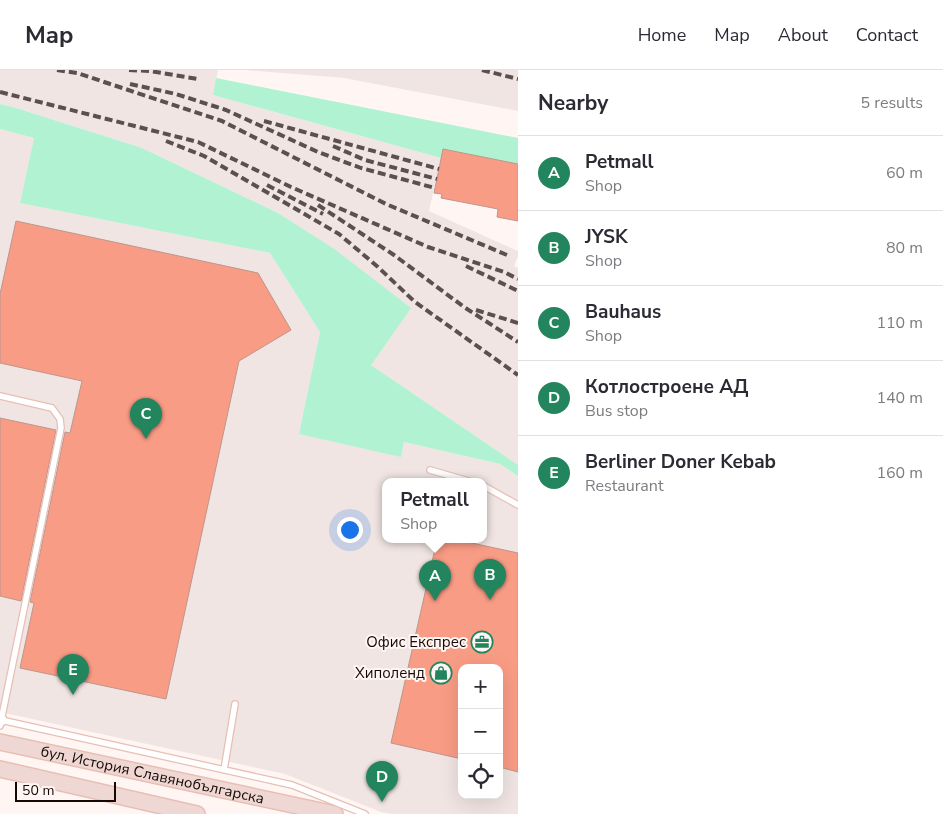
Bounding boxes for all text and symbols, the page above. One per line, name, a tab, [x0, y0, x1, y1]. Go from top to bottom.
text: Map	[25, 19, 73, 51]
text: Home	[638, 23, 686, 47]
text: Map	[714, 23, 750, 47]
text: About	[778, 23, 828, 47]
text: Contact	[856, 23, 918, 47]
text: Nearby	[538, 89, 608, 117]
text: 5 results	[861, 92, 923, 114]
text: Petmall	[585, 149, 654, 175]
text: A	[548, 162, 560, 184]
text: 60 m	[886, 162, 923, 184]
text: Shop	[585, 175, 622, 197]
text: JYSK	[585, 224, 628, 250]
text: B	[548, 237, 560, 259]
text: 80 m	[886, 237, 923, 259]
text: Shop	[585, 250, 622, 272]
text: Bauhaus	[585, 299, 661, 325]
text: C	[549, 312, 559, 334]
text: 110 m	[876, 312, 923, 334]
text: Shop	[585, 325, 622, 347]
text: Котлостроене АД	[585, 374, 749, 400]
text: D	[548, 387, 560, 409]
text: 140 m	[876, 387, 923, 409]
pin: C	[130, 398, 162, 439]
text: Bus stop	[585, 400, 648, 422]
text: Berliner Doner Kebab	[585, 449, 776, 475]
text: E	[549, 462, 559, 484]
text: 160 m	[876, 462, 923, 484]
text: Restaurant	[585, 475, 664, 497]
popup	[382, 478, 487, 543]
text: Petmall	[400, 487, 469, 513]
text: Shop	[400, 513, 437, 535]
your location	[337, 517, 363, 543]
pin: B	[474, 559, 506, 600]
pin: A	[419, 560, 451, 601]
office icon: Офис Експрес	[470, 630, 494, 654]
place label: Офис Експрес	[366, 632, 466, 652]
pin: E	[57, 654, 89, 695]
shop icon: Хиполенд	[429, 661, 453, 685]
place label: Хиполенд	[355, 663, 425, 683]
map controls	[458, 664, 503, 799]
button: +	[458, 664, 503, 709]
button: −	[458, 709, 503, 754]
street label: бул. История Славянобългарска	[39, 741, 266, 809]
button: locate	[458, 754, 503, 799]
pin: D	[366, 761, 398, 802]
scale bar	[15, 779, 116, 802]
text: 50 m	[22, 781, 54, 800]

